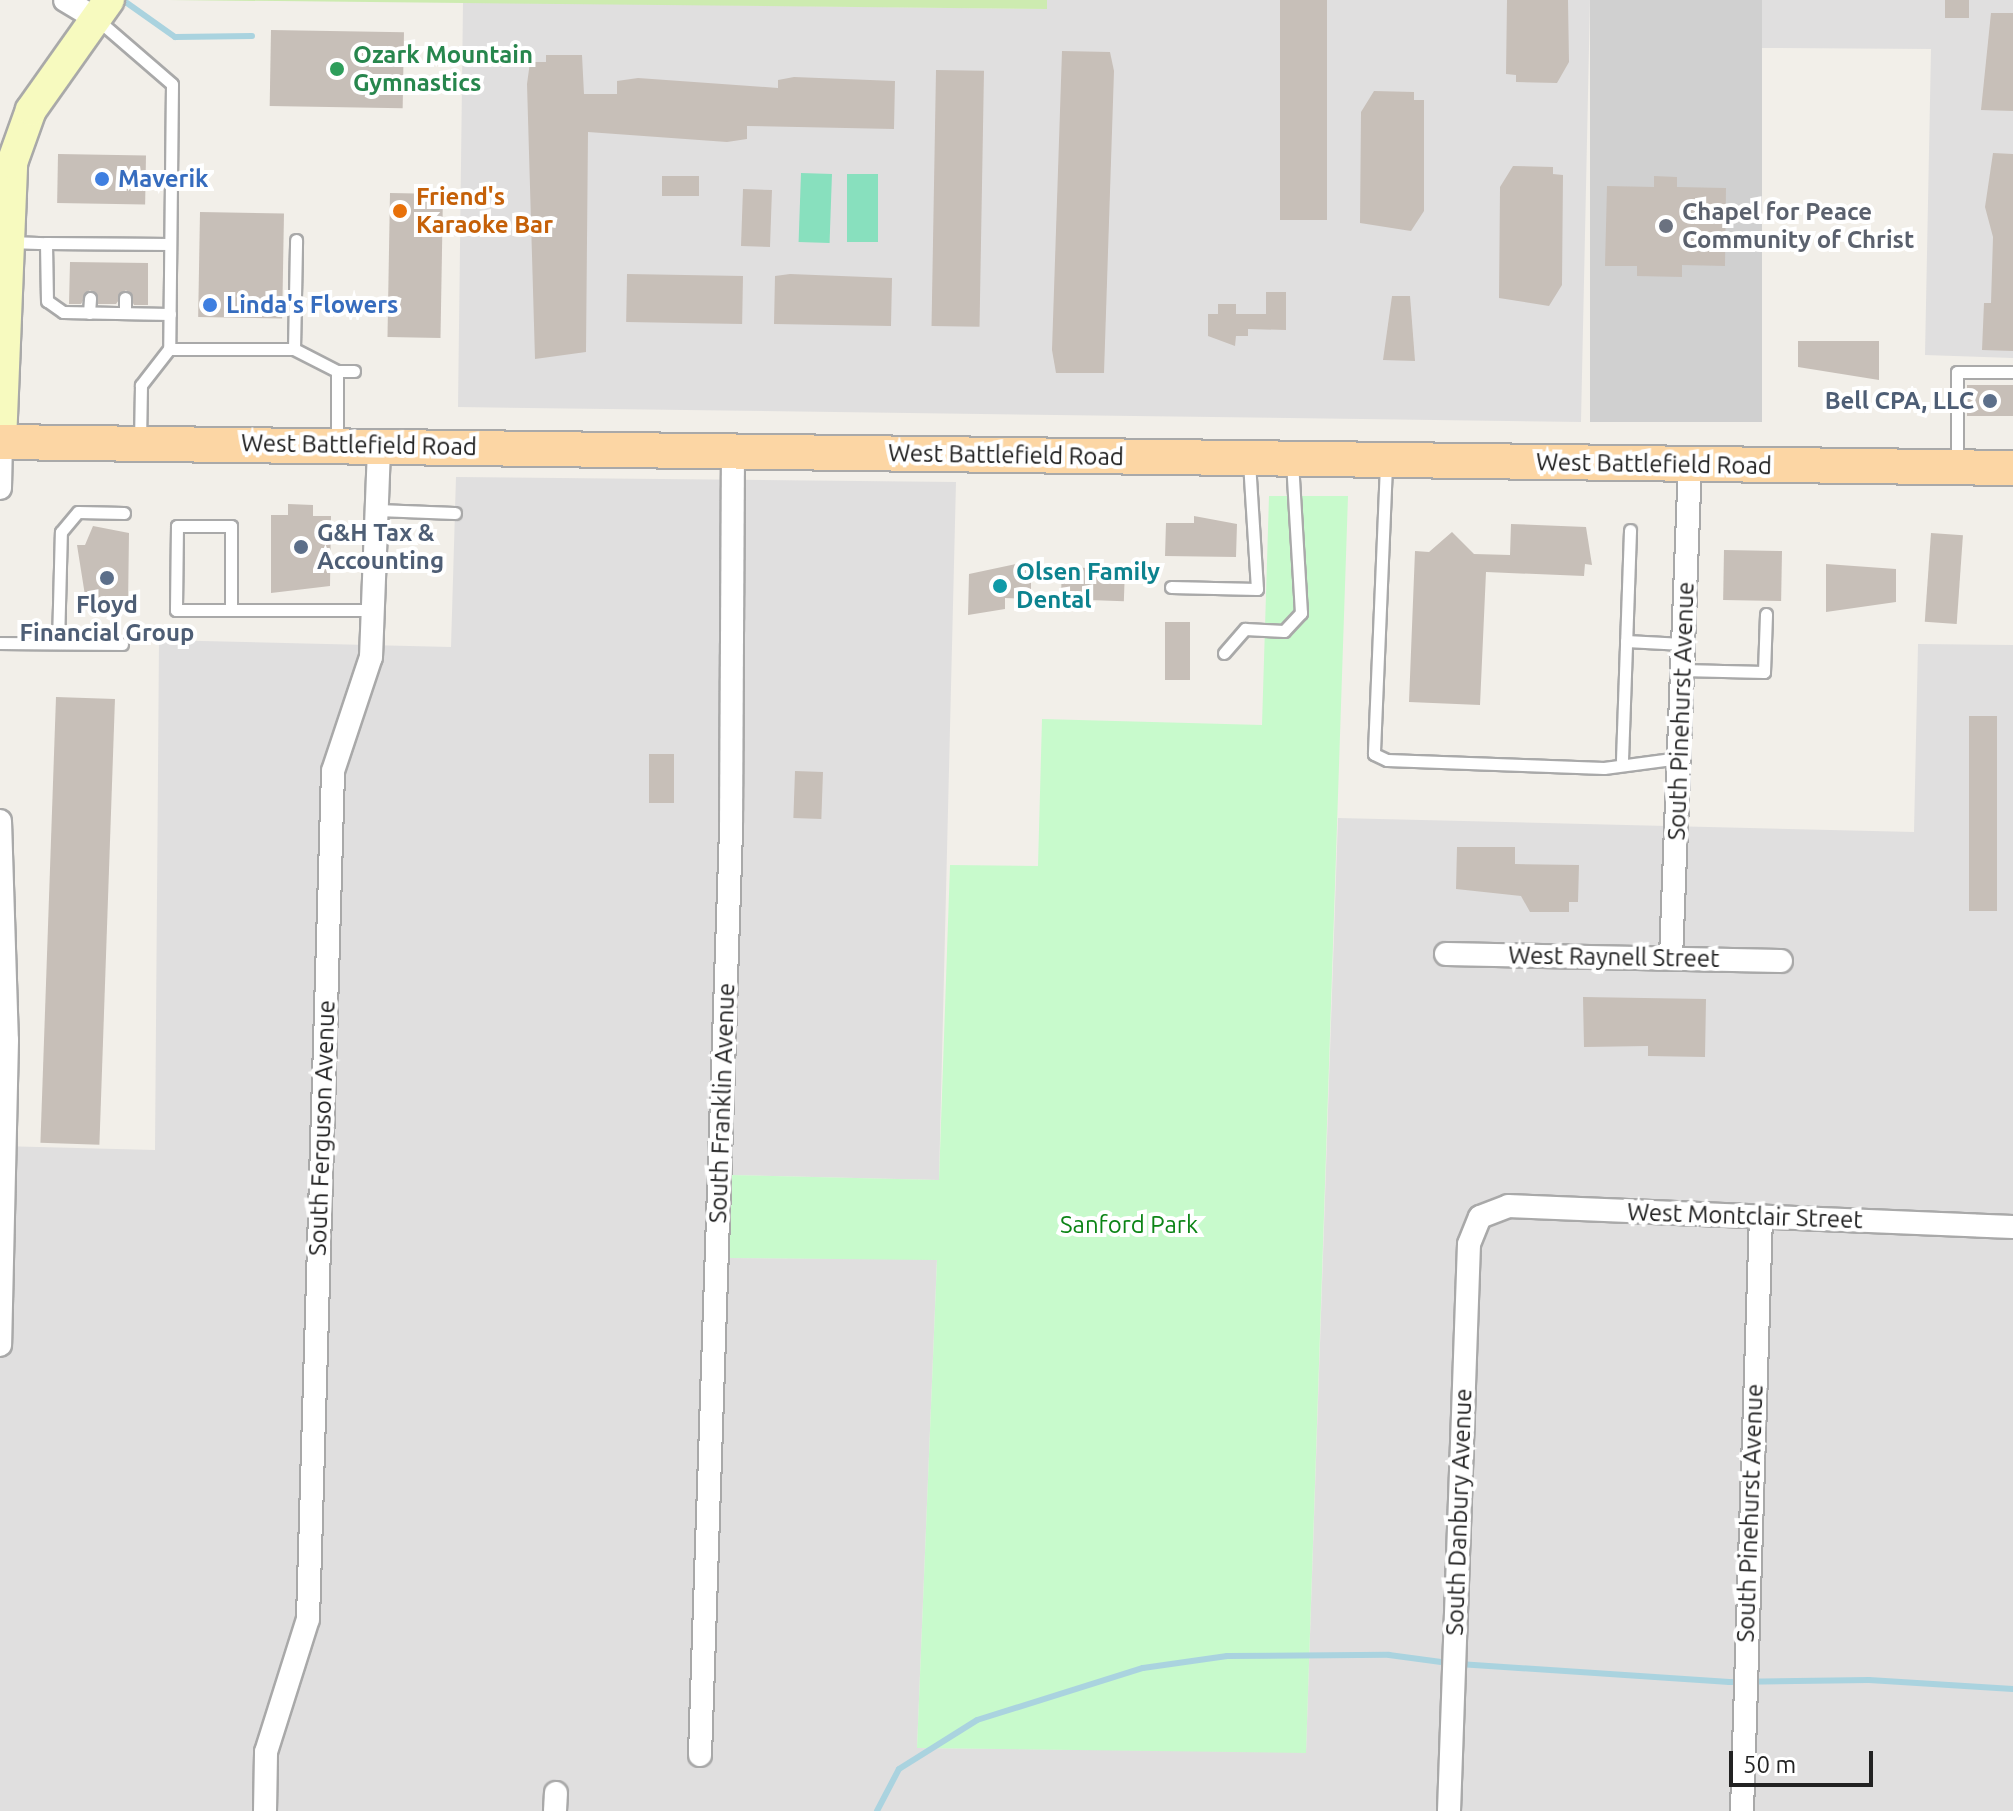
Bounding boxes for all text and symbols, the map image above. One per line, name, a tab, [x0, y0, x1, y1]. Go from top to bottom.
place label: Ozark Mountain Gymnastics	[353, 41, 533, 97]
marker: Ozark Mountain Gymnastics	[328, 60, 346, 78]
place label: Maverik	[118, 165, 209, 193]
marker: Maverik	[93, 170, 111, 188]
place label: Friend's Karaoke Bar	[416, 183, 553, 239]
place label: Chapel for Peace Community of Christ	[1682, 198, 1914, 254]
marker: Friend's Karaoke Bar	[391, 202, 409, 220]
marker: Chapel for Peace Community of Christ	[1657, 217, 1675, 235]
place label: Linda's Flowers	[226, 291, 398, 319]
marker: Linda's Flowers	[201, 296, 219, 314]
place label: Bell CPA, LLC	[1825, 387, 1974, 415]
marker: Bell CPA, LLC	[1981, 392, 1999, 410]
street label: West Battlefield Road	[241, 429, 477, 461]
street label: West Battlefield Road	[888, 439, 1124, 471]
street label: West Battlefield Road	[1536, 448, 1772, 480]
place label: G&H Tax & Accounting	[317, 519, 444, 575]
marker: G&H Tax & Accounting	[292, 538, 310, 556]
place label: Olsen Family Dental	[1016, 558, 1160, 614]
marker: Floyd Financial Group	[98, 569, 116, 587]
marker: Olsen Family Dental	[991, 577, 1009, 595]
street label: South Pinehurst Avenue	[1662, 581, 1700, 841]
place label: Floyd Financial Group	[20, 591, 194, 647]
street label: West Raynell Street	[1508, 941, 1720, 973]
street label: South Franklin Avenue	[703, 982, 741, 1224]
street label: South Ferguson Avenue	[303, 1000, 341, 1256]
street label: West Montclair Street	[1627, 1197, 1863, 1235]
park label: Sanford Park	[1060, 1211, 1198, 1239]
street label: South Pinehurst Avenue	[1731, 1383, 1769, 1643]
street label: South Danbury Avenue	[1440, 1388, 1478, 1636]
scale bar	[1733, 1735, 1877, 1785]
text: 50 m	[1743, 1751, 1796, 1778]

